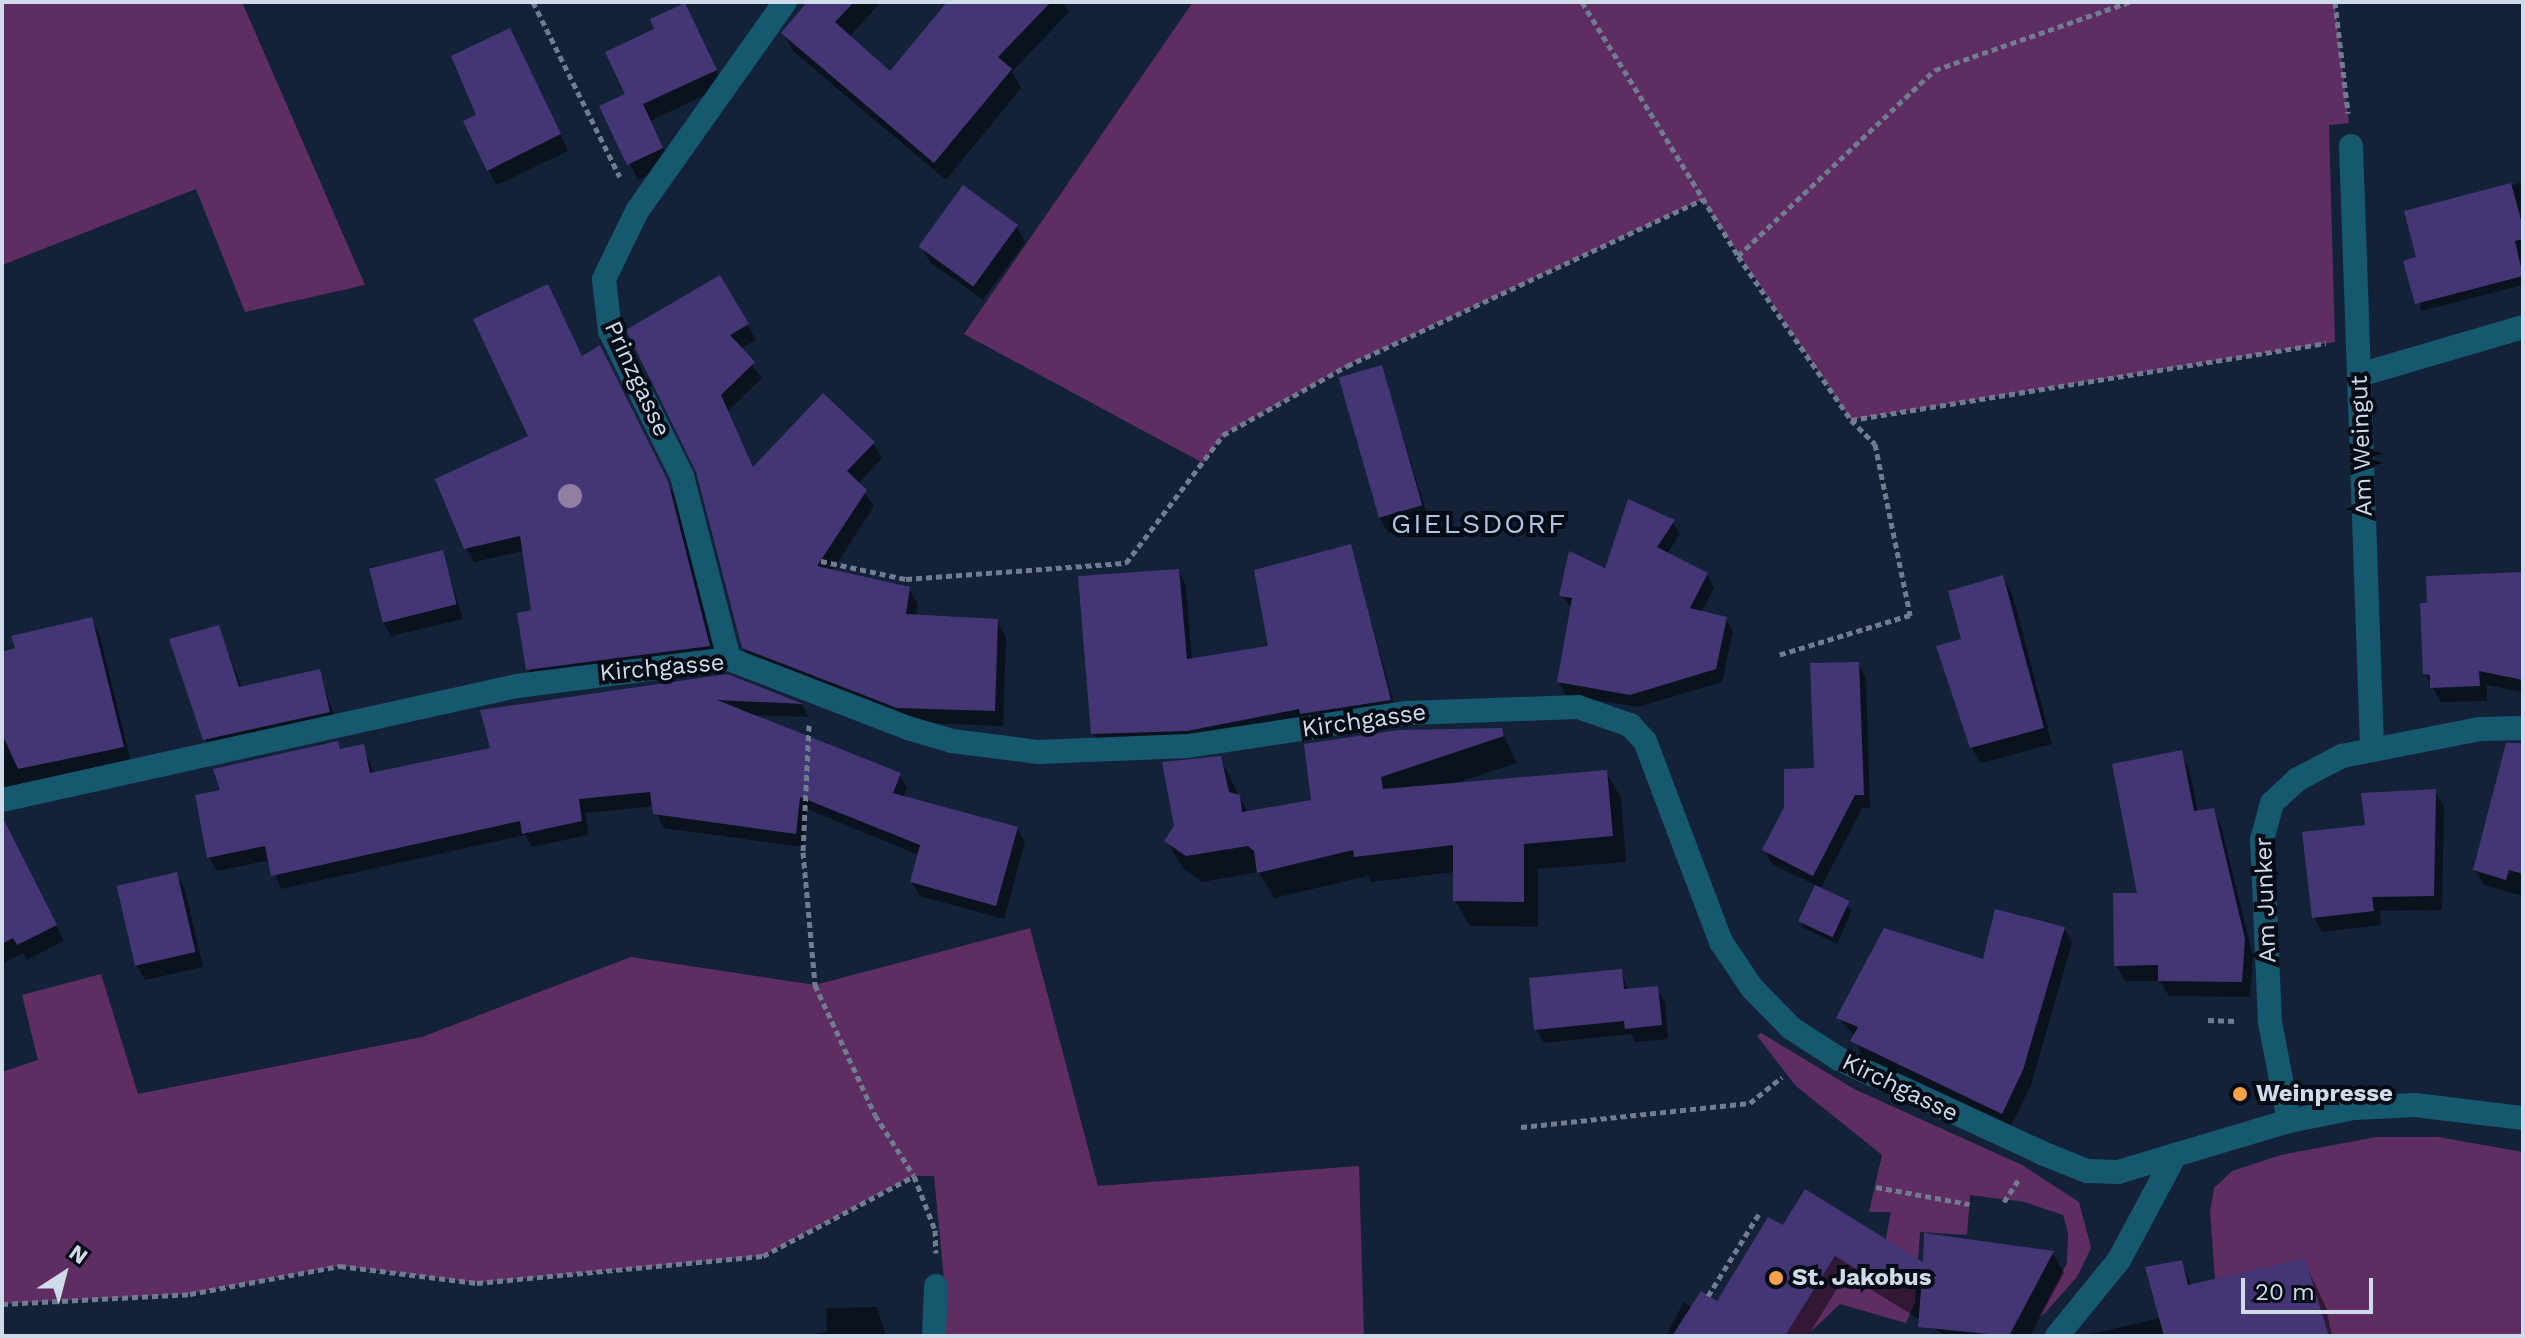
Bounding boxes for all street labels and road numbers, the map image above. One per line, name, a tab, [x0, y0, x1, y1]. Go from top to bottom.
street label: Prinzgasse	[598, 317, 676, 441]
street label: Am Weingut	[2345, 375, 2379, 517]
street label: Kirchgasse	[598, 648, 726, 688]
street label: Kirchgasse	[1300, 698, 1428, 744]
street label: Am Junker	[2249, 836, 2283, 964]
street label: Kirchgasse	[1837, 1048, 1963, 1128]

